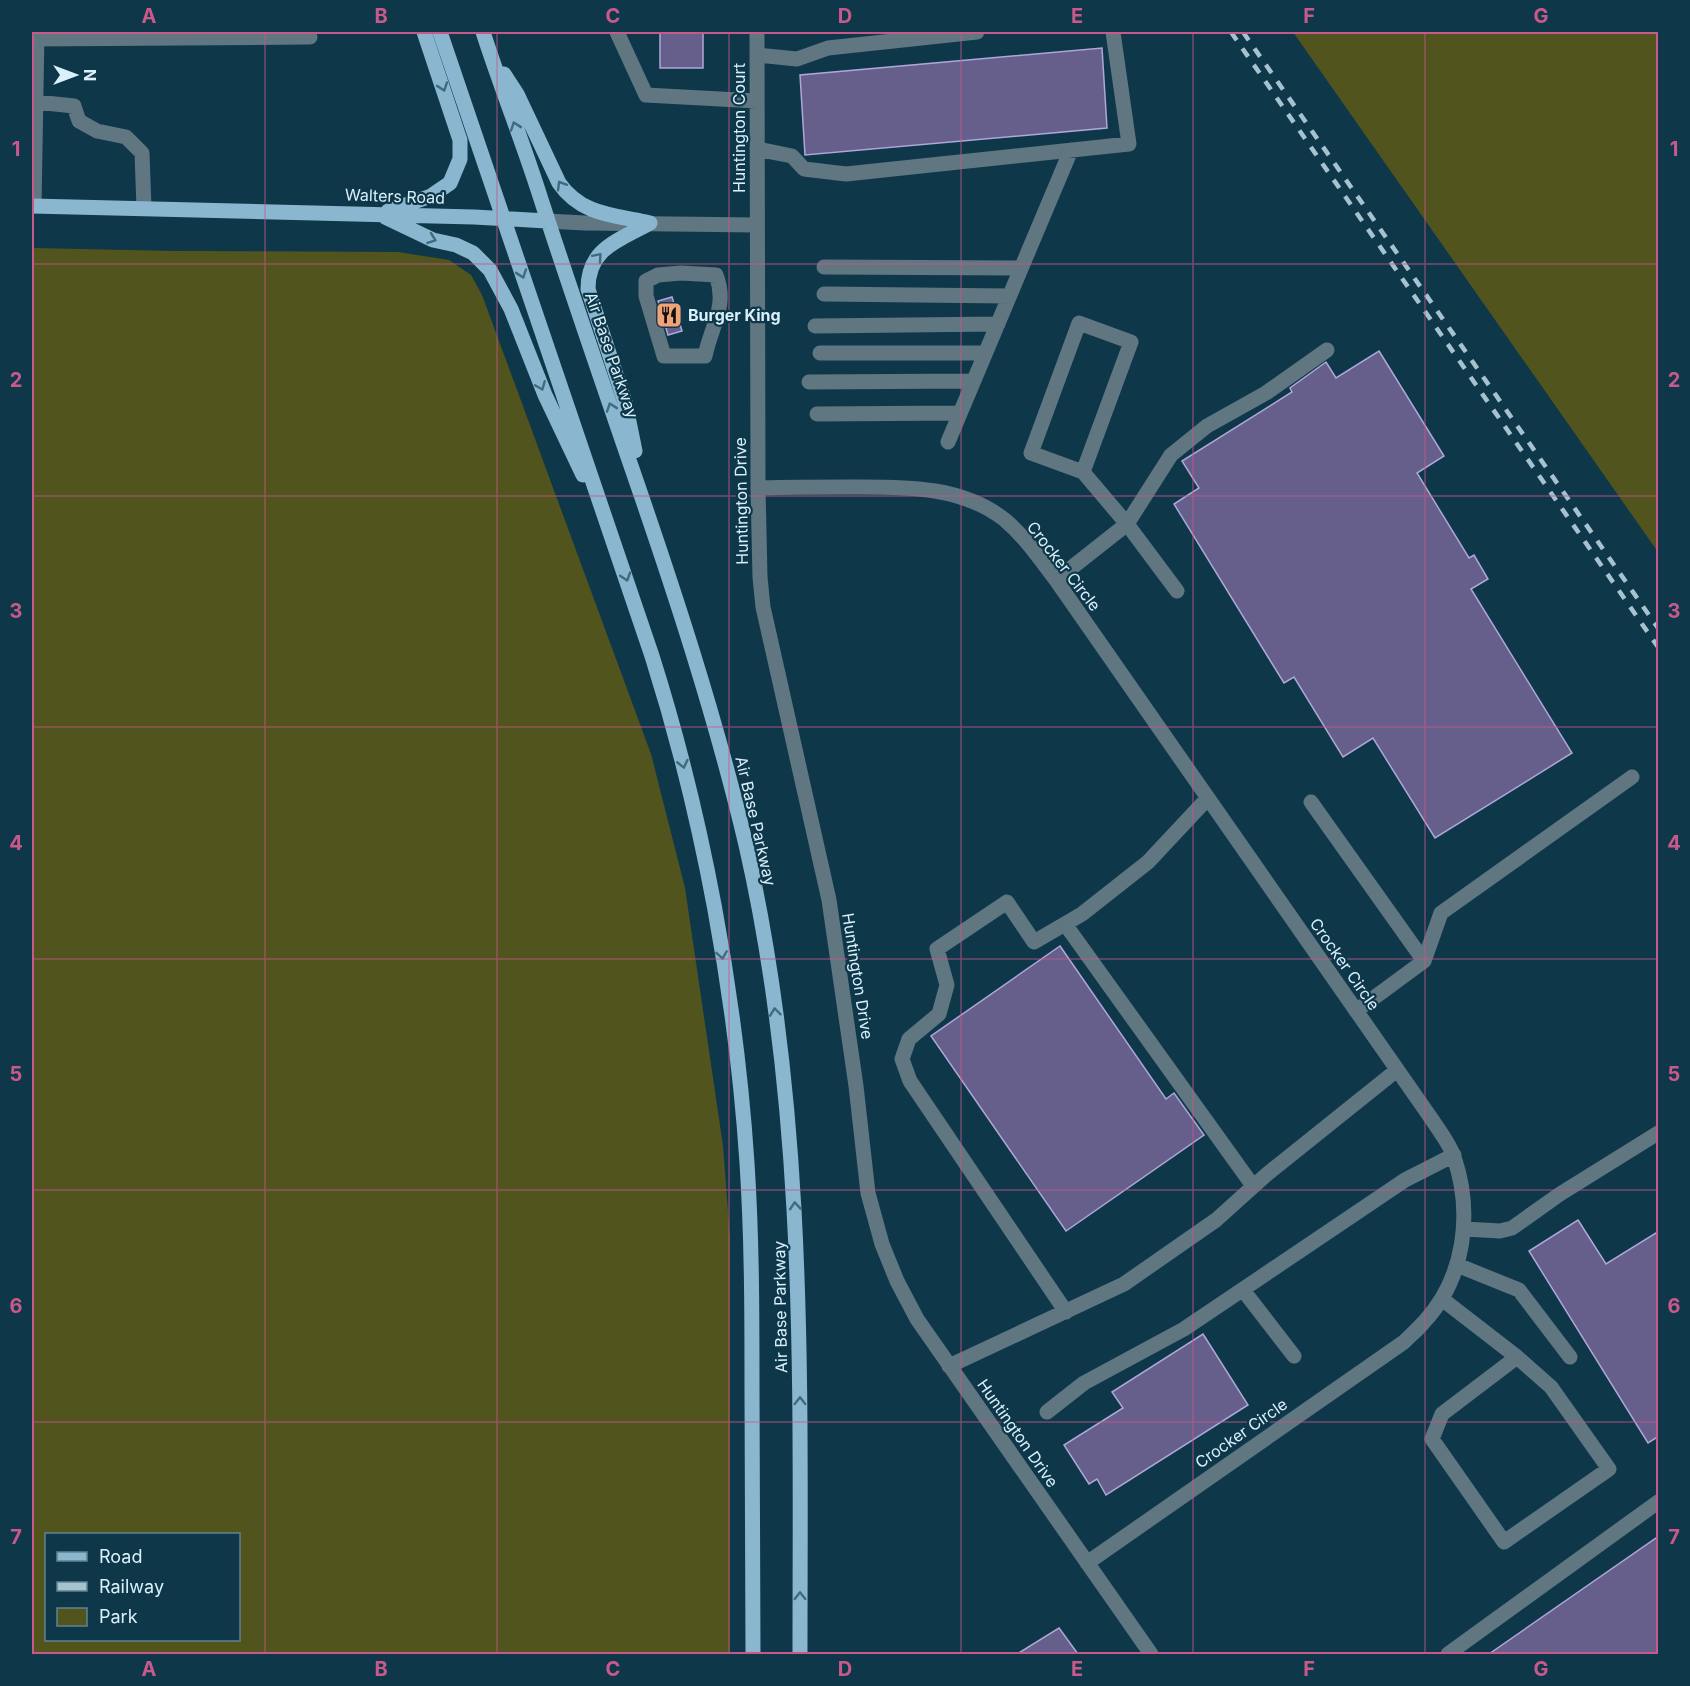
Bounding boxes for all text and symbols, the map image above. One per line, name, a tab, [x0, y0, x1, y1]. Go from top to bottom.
text: A	[142, 4, 157, 28]
text: B	[374, 4, 388, 28]
text: C	[606, 4, 620, 28]
text: D	[838, 4, 852, 28]
text: E	[1071, 4, 1083, 28]
text: F	[1303, 4, 1315, 28]
text: G	[1533, 4, 1549, 28]
north arrow	[45, 45, 105, 105]
street label: Huntington Court	[729, 63, 749, 193]
text: N	[80, 69, 100, 81]
one-way arrow	[435, 81, 448, 92]
one-way arrow	[510, 121, 523, 132]
text: 1	[12, 137, 20, 161]
text: 1	[1670, 137, 1678, 161]
one-way arrow	[556, 181, 568, 191]
street label: Walters Road	[345, 184, 445, 208]
one-way arrow	[426, 231, 437, 244]
one-way arrow	[590, 253, 601, 264]
one-way arrow	[514, 268, 527, 279]
street label: Air Base Parkway	[581, 289, 643, 421]
restaurant icon: Burger King	[654, 300, 684, 330]
place label: Burger King	[688, 305, 781, 325]
text: 2	[10, 368, 22, 392]
text: 2	[1668, 368, 1680, 392]
one-way arrow	[534, 380, 546, 391]
one-way arrow	[606, 403, 619, 413]
street label: Huntington Drive	[730, 437, 752, 565]
street label: Crocker Circle	[1023, 517, 1105, 615]
one-way arrow	[619, 571, 632, 582]
text: 3	[10, 599, 22, 623]
text: 3	[1668, 599, 1680, 623]
street label: Air Base Parkway	[731, 754, 781, 888]
one-way arrow	[675, 759, 688, 769]
text: 4	[9, 831, 23, 855]
text: 4	[1667, 831, 1681, 855]
street label: Huntington Drive	[838, 911, 878, 1041]
street label: Crocker Circle	[1306, 914, 1384, 1014]
one-way arrow	[715, 950, 727, 959]
one-way arrow	[770, 1008, 782, 1017]
text: 5	[10, 1062, 22, 1086]
text: 5	[1668, 1062, 1680, 1086]
one-way arrow	[789, 1202, 802, 1211]
street label: Air Base Parkway	[769, 1241, 791, 1373]
text: 6	[10, 1294, 23, 1318]
text: 6	[1668, 1294, 1681, 1318]
street label: Huntington Drive	[973, 1375, 1063, 1491]
street label: Crocker Circle	[1191, 1394, 1291, 1472]
one-way arrow	[794, 1397, 806, 1406]
text: 7	[10, 1525, 22, 1549]
text: 7	[1668, 1525, 1680, 1549]
legend	[45, 1533, 240, 1641]
text: Road	[99, 1546, 142, 1567]
text: Railway	[99, 1576, 164, 1597]
one-way arrow	[794, 1592, 806, 1601]
text: Park	[99, 1606, 138, 1627]
text: A	[142, 1657, 157, 1681]
text: B	[374, 1657, 388, 1681]
text: C	[606, 1657, 620, 1681]
text: D	[838, 1657, 852, 1681]
text: E	[1071, 1657, 1083, 1681]
text: F	[1303, 1657, 1315, 1681]
text: G	[1533, 1657, 1549, 1681]

